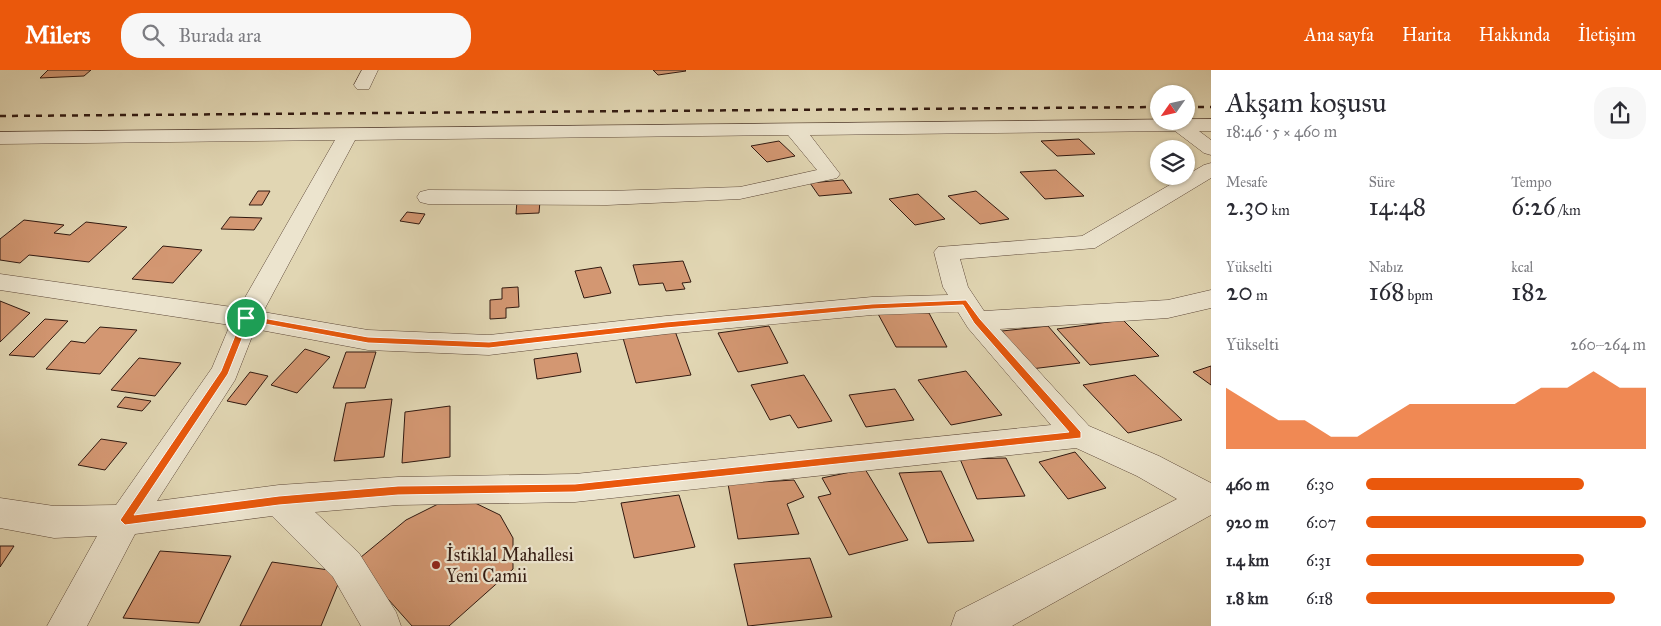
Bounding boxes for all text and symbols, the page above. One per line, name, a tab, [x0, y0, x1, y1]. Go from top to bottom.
search box	[121, 13, 471, 58]
text: Milers	[25, 20, 91, 50]
icon: search	[139, 21, 167, 49]
text: Burada ara	[179, 24, 261, 47]
text: Ana sayfa	[1305, 24, 1374, 46]
text: Harita	[1402, 24, 1451, 46]
text: Hakkında	[1479, 24, 1550, 46]
text: İletişim	[1578, 24, 1636, 46]
north arrow	[1150, 85, 1195, 130]
map controls	[1150, 85, 1195, 185]
text: Akşam koşusu	[1226, 85, 1387, 120]
button: share	[1594, 87, 1646, 139]
text: 18:46 · 5 × 460 m	[1226, 122, 1337, 141]
button: layers	[1150, 140, 1195, 185]
text: Mesafe	[1226, 174, 1268, 191]
text: Süre	[1369, 174, 1395, 191]
text: Tempo	[1511, 174, 1552, 191]
text: 2.30	[1226, 191, 1269, 222]
text: 14:48	[1369, 191, 1426, 222]
text: 6:26	[1511, 191, 1556, 222]
text: km	[1269, 202, 1290, 219]
text: /km	[1556, 202, 1581, 219]
text: Yükselti	[1226, 259, 1272, 276]
text: Nabız	[1369, 259, 1403, 276]
text: kcal	[1511, 259, 1533, 276]
text: 20	[1226, 276, 1253, 307]
text: 168	[1369, 276, 1405, 307]
text: 182	[1511, 276, 1547, 307]
text: m	[1253, 287, 1268, 304]
text: bpm	[1405, 287, 1433, 304]
pin	[225, 297, 267, 339]
icon: arrive	[232, 304, 260, 332]
text: Yükselti	[1226, 335, 1279, 354]
text: 260–264 m	[1570, 335, 1646, 354]
text: 460 m	[1226, 475, 1269, 494]
text: 6:30	[1306, 475, 1334, 494]
text: 920 m	[1226, 513, 1269, 532]
text: 6:07	[1306, 513, 1336, 532]
place label: İstiklal Mahallesi Yeni Camii	[446, 543, 574, 587]
text: 1.4 km	[1226, 551, 1269, 570]
text: 6:31	[1306, 551, 1331, 570]
marker: İstiklal Mahallesi Yeni Camii	[430, 559, 442, 571]
text: 1.8 km	[1226, 589, 1268, 608]
text: 6:18	[1306, 589, 1333, 608]

